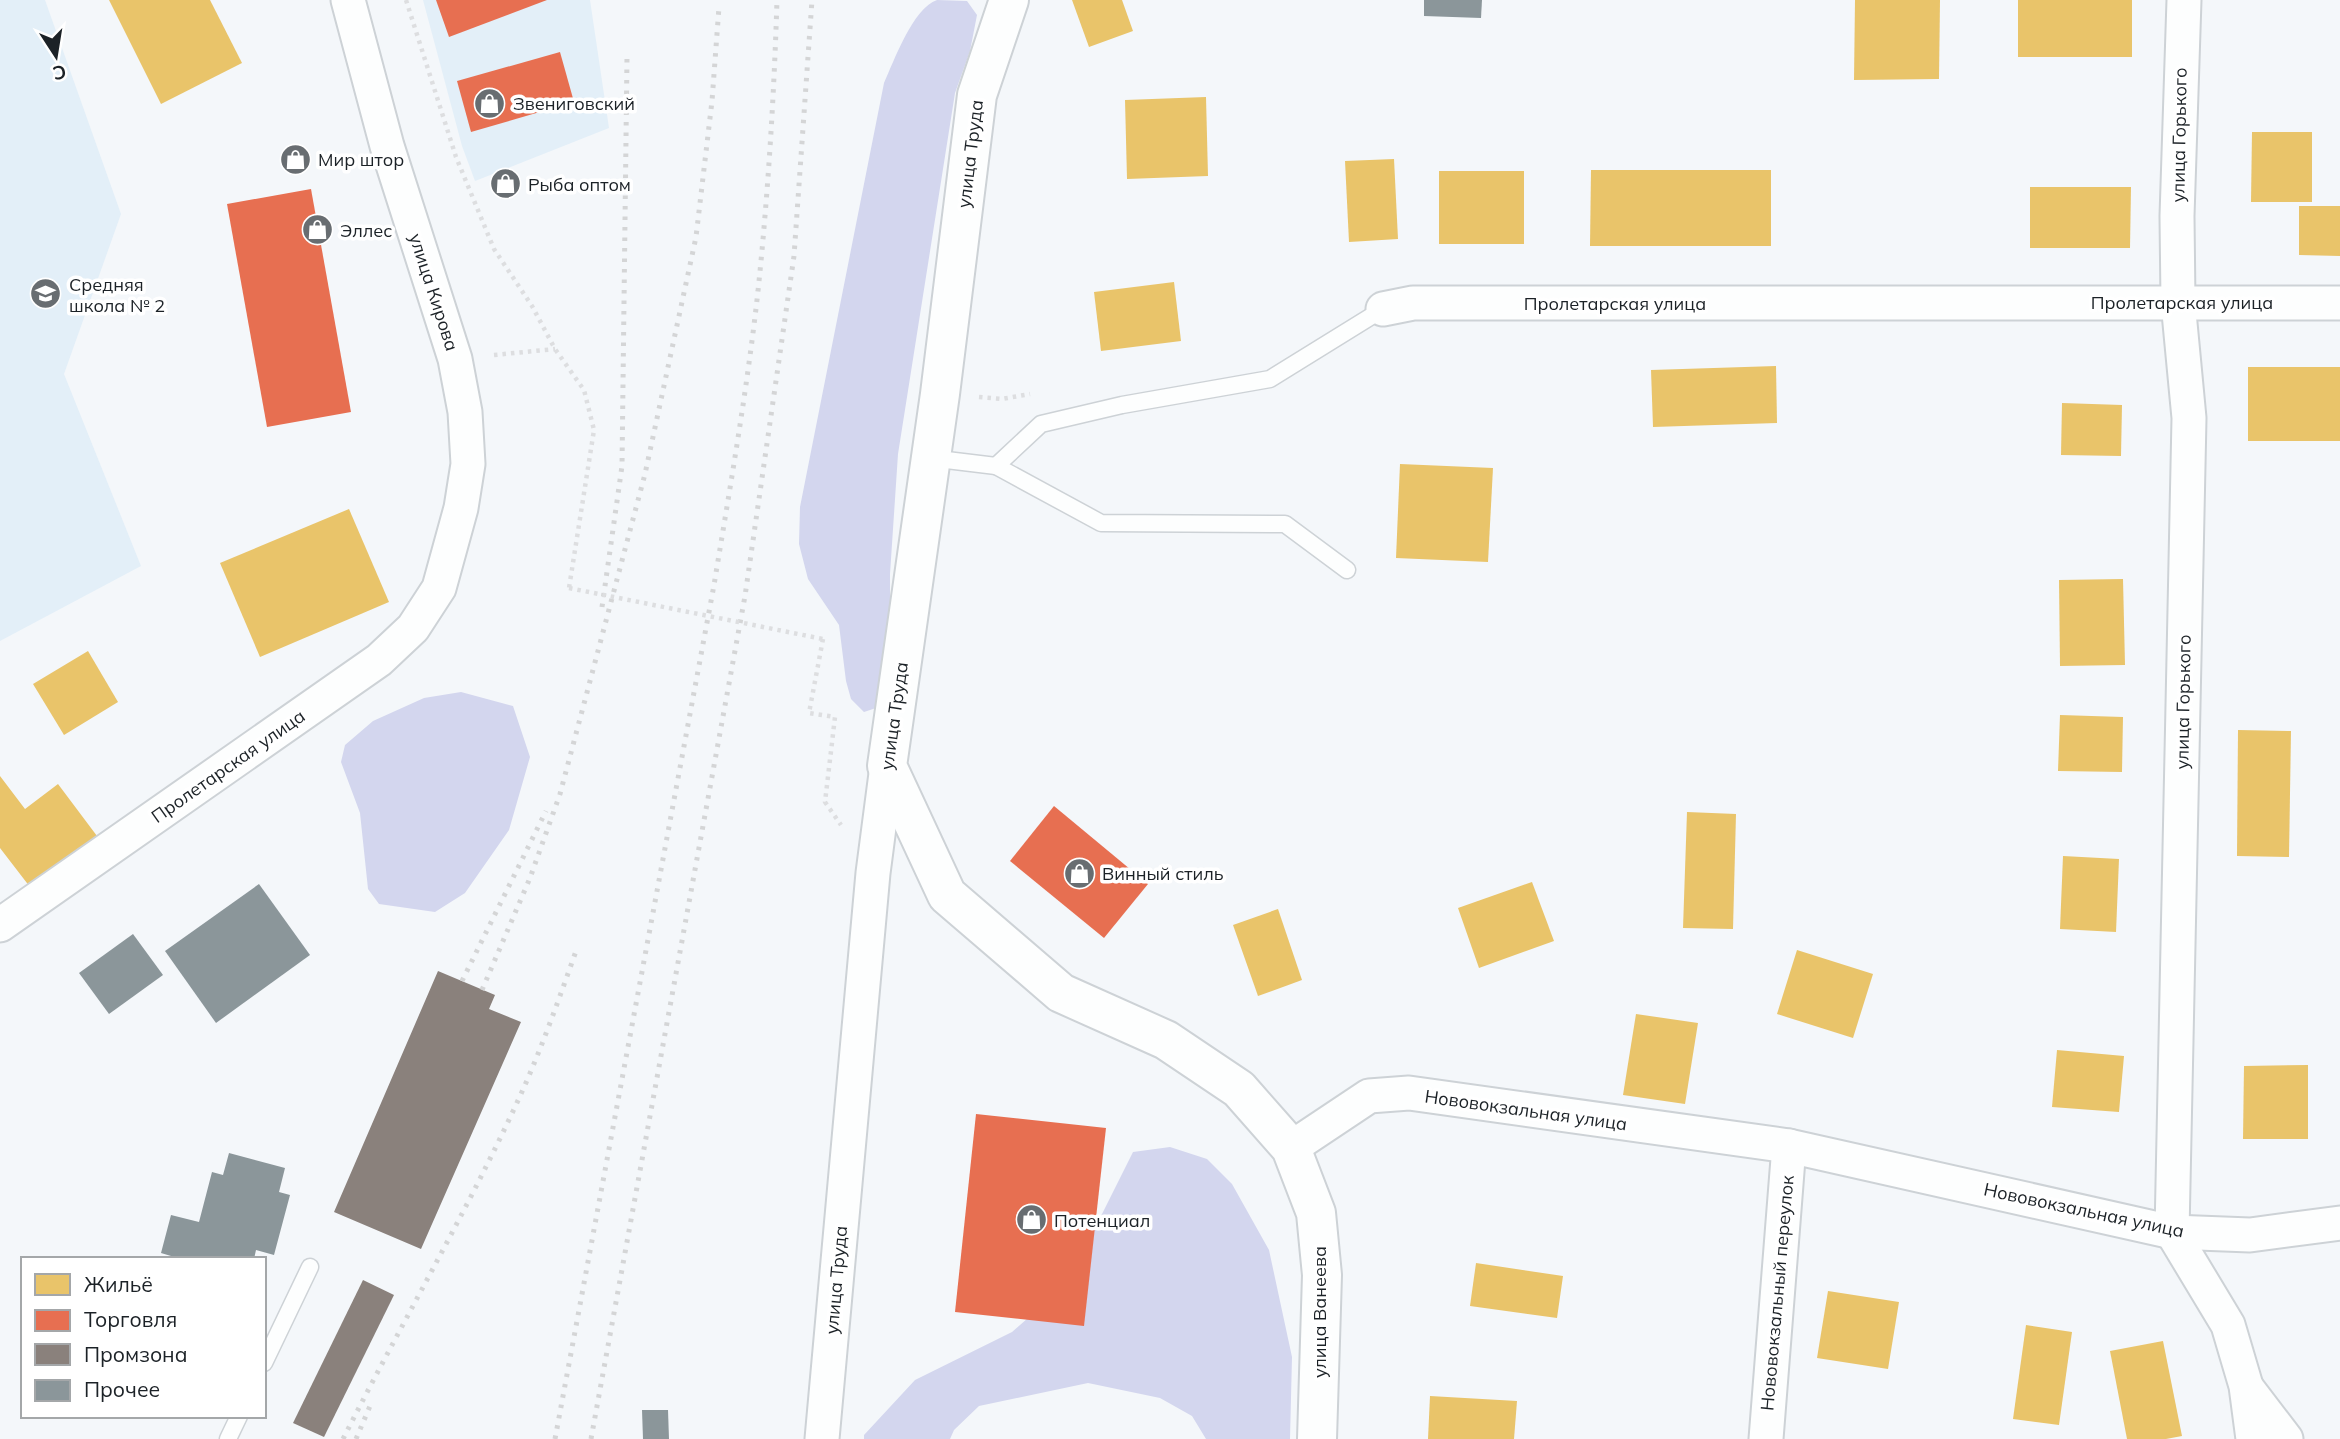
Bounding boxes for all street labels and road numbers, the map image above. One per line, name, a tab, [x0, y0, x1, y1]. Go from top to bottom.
street label: улица Горького	[2166, 67, 2192, 203]
street label: улица Труда	[952, 99, 988, 209]
street label: улица Кирова	[404, 230, 464, 354]
street label: Пролетарская улица	[2091, 291, 2273, 314]
street label: Пролетарская улица	[1524, 292, 1706, 315]
street label: улица Горького	[2170, 634, 2196, 770]
street label: улица Труда	[875, 660, 913, 772]
street label: Пролетарская улица	[147, 704, 309, 828]
street label: Нововокзальная улица	[1423, 1084, 1629, 1136]
street label: Нововокзальный переулок	[1755, 1174, 1799, 1412]
street label: Нововокзальная улица	[1982, 1178, 2186, 1242]
street label: улица Труда	[820, 1225, 852, 1335]
street label: улица Ванеева	[1308, 1246, 1331, 1378]

